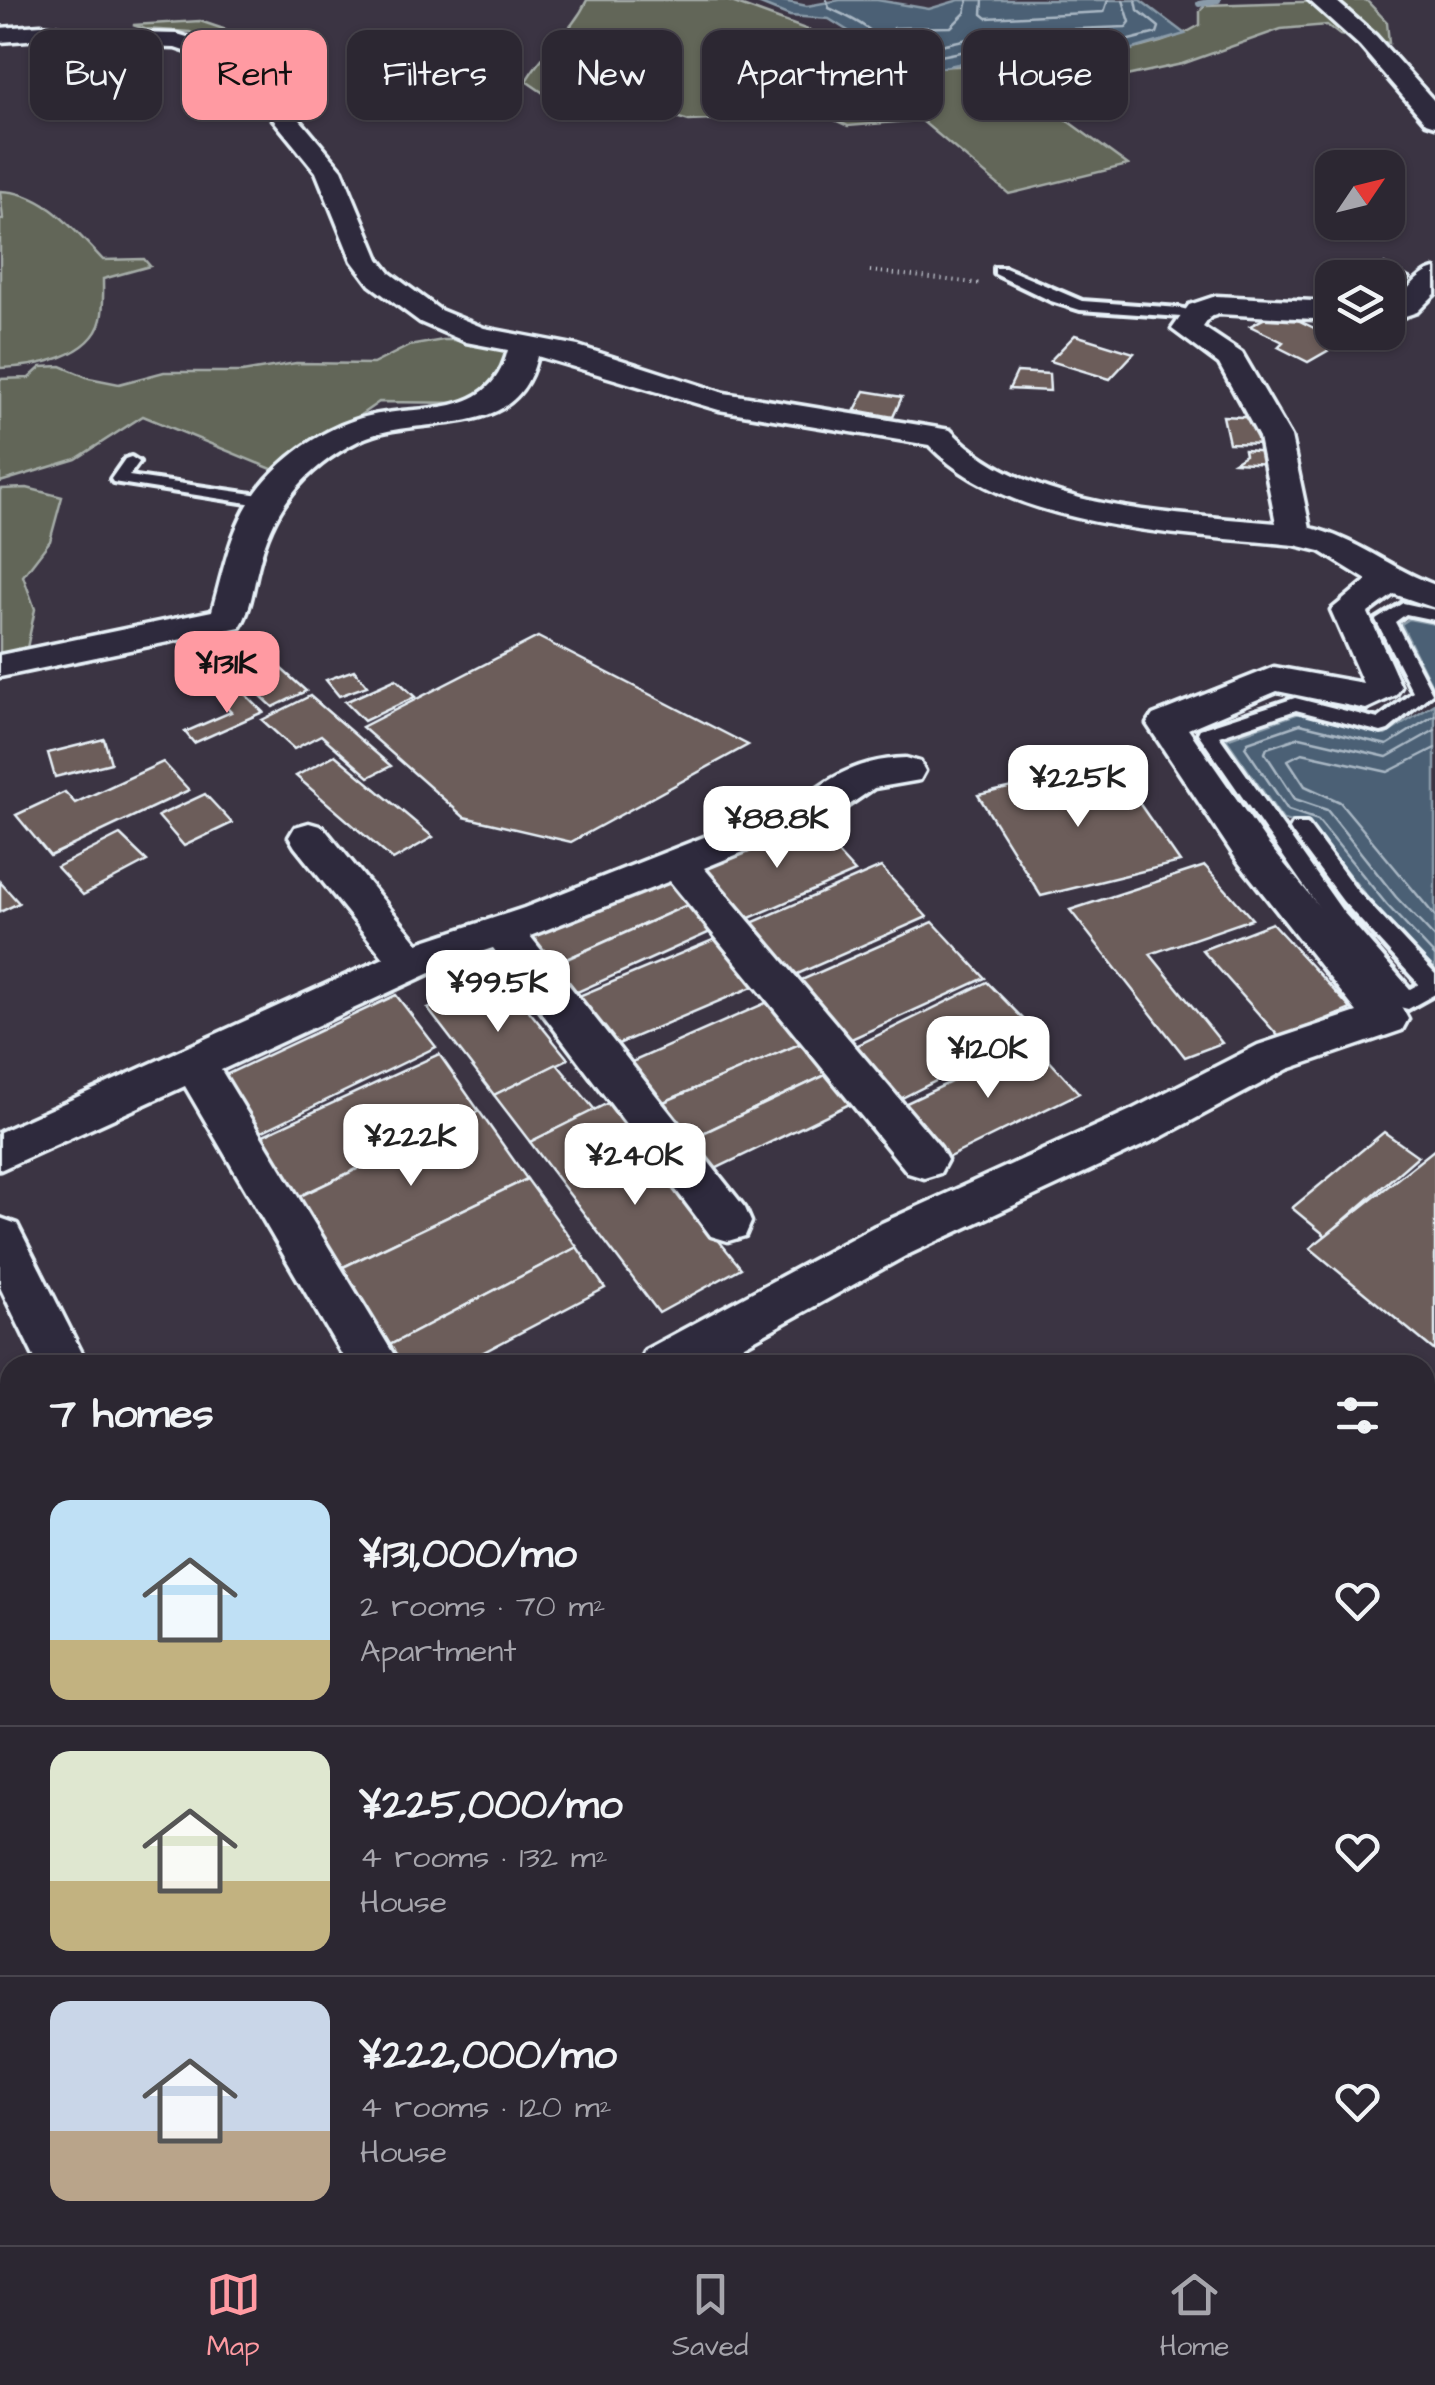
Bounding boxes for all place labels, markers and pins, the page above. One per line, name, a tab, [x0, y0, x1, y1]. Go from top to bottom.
pin: ¥131K	[157, 631, 297, 716]
pin: ¥225K	[1008, 745, 1148, 830]
pin: ¥88.8K	[696, 786, 858, 871]
pin: ¥99.5K	[417, 950, 579, 1035]
pin: ¥120K	[918, 1016, 1058, 1101]
pin: ¥222K	[341, 1104, 481, 1189]
pin: ¥240K	[565, 1123, 705, 1208]

